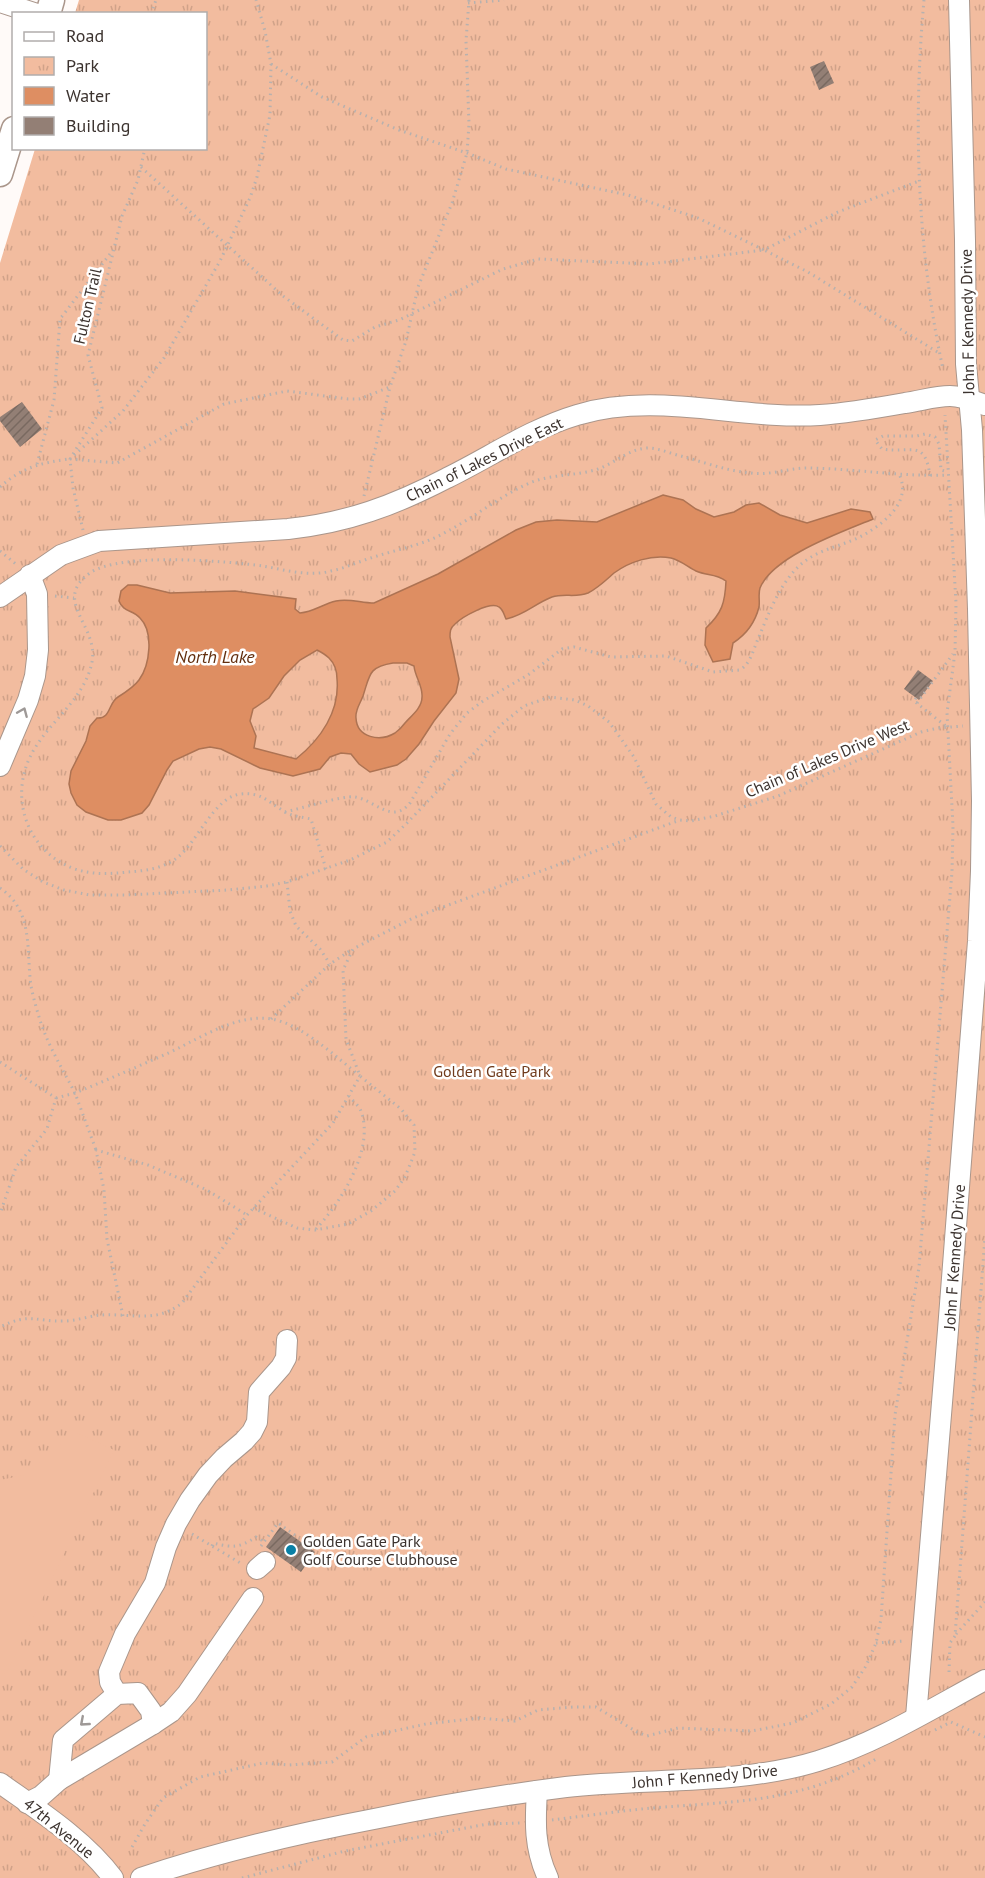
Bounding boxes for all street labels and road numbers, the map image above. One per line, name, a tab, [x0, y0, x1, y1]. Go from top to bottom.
street label: John F Kennedy Drive	[956, 249, 978, 396]
street label: Fulton Trail	[69, 266, 106, 346]
street label: Chain of Lakes Drive East	[402, 412, 566, 506]
street label: Chain of Lakes Drive West	[742, 714, 912, 802]
street label: John F Kennedy Drive	[939, 1184, 969, 1331]
street label: John F Kennedy Drive	[630, 1760, 779, 1792]
street label: 47th Avenue	[20, 1793, 98, 1863]

